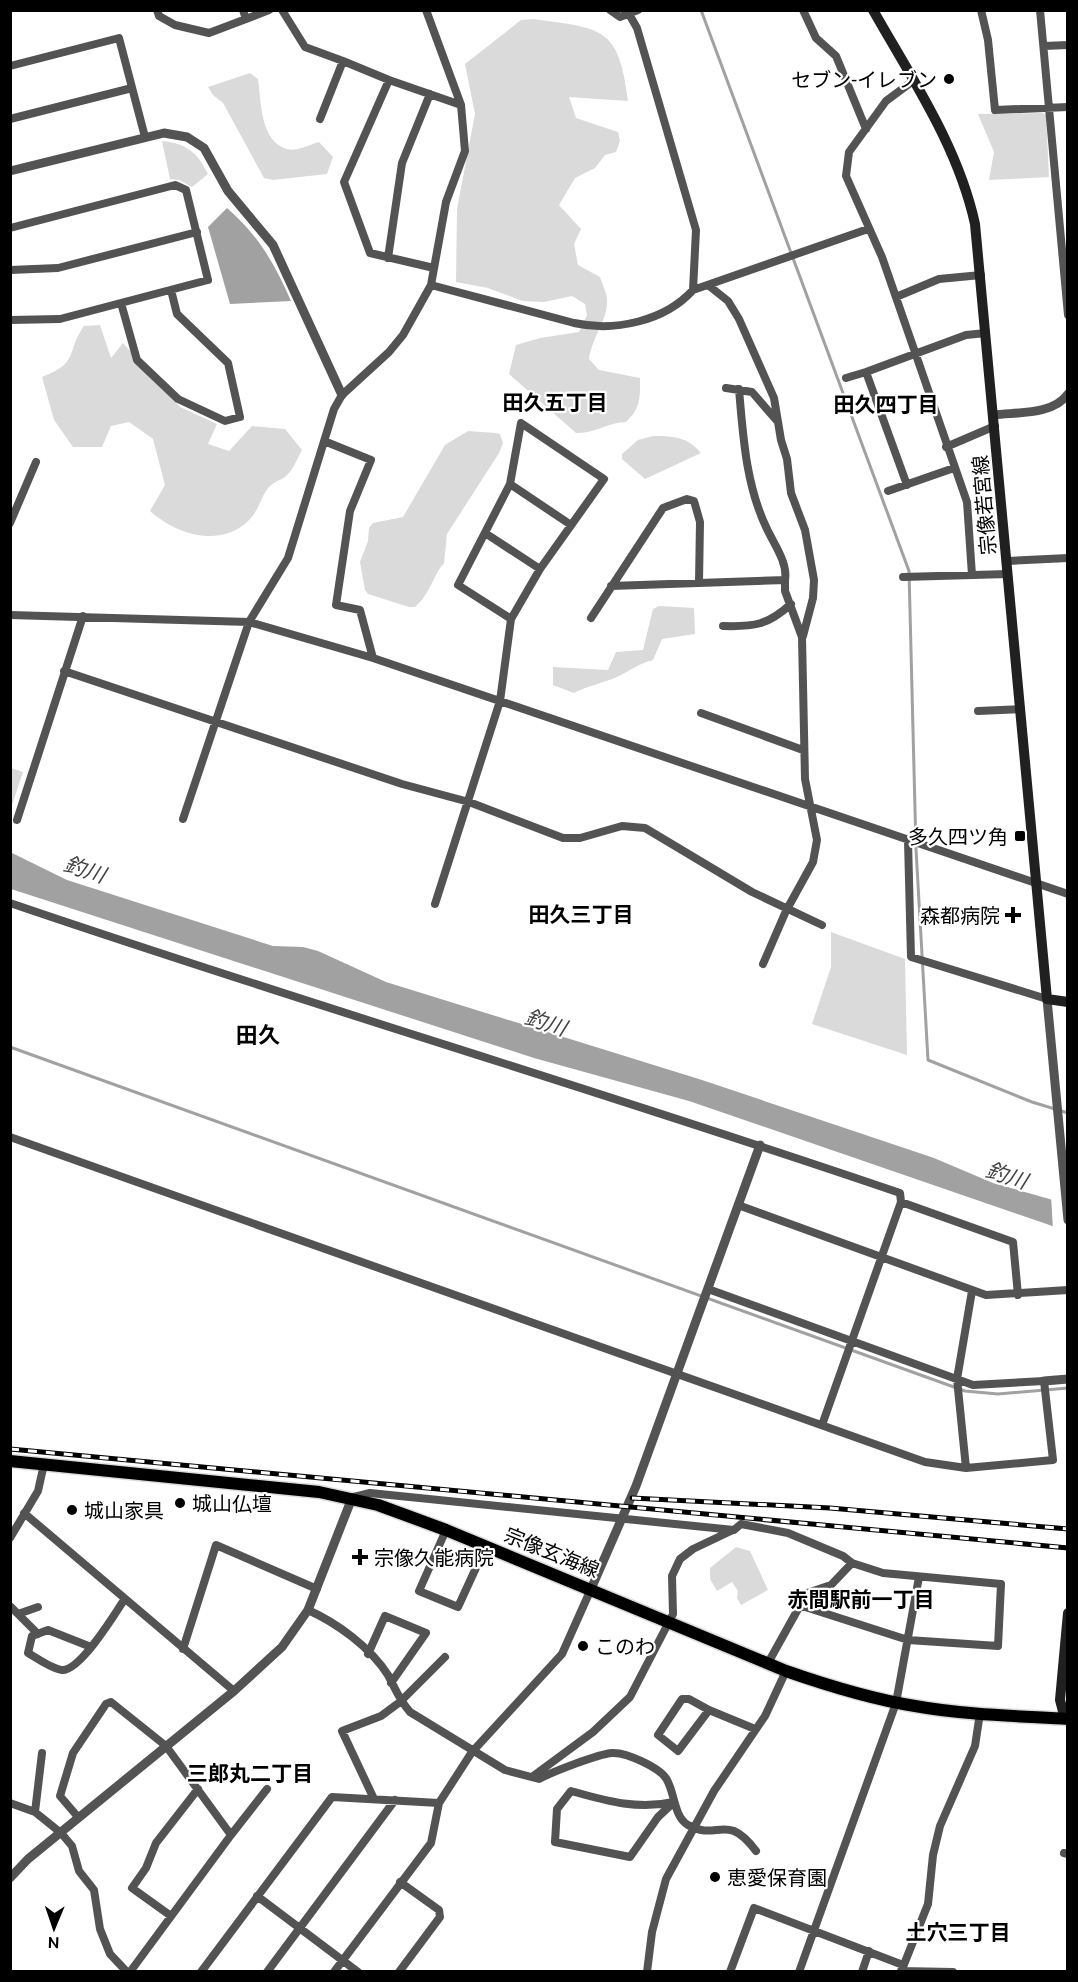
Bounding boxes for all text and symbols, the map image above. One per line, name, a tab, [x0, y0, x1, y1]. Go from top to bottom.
place label: セブン-イレブン	[791, 68, 937, 91]
marker: セブン-イレブン	[942, 72, 956, 86]
district label: 田久五丁目	[503, 390, 608, 414]
district label: 田久四丁目	[834, 392, 939, 416]
street label: 宗像若宮線	[968, 454, 1000, 556]
place label: 多久四ツ角	[908, 825, 1008, 848]
marker: 多久四ツ角	[1013, 829, 1027, 843]
water label: 釣川	[61, 851, 111, 888]
district label: 田久三丁目	[529, 902, 634, 926]
place label: 森都病院	[920, 904, 1000, 927]
marker: 森都病院	[1004, 906, 1022, 924]
water label: 釣川	[522, 1004, 572, 1041]
district label: 田久	[236, 1022, 280, 1047]
water label: 釣川	[983, 1157, 1033, 1194]
place label: 城山仏壇	[192, 1492, 272, 1515]
marker: 城山仏壇	[173, 1496, 187, 1510]
place label: 城山家具	[84, 1499, 164, 1522]
marker: 城山家具	[65, 1503, 79, 1517]
street label: 宗像玄海線	[501, 1523, 603, 1581]
place label: 宗像久能病院	[374, 1546, 494, 1569]
marker: 宗像久能病院	[351, 1548, 369, 1566]
district label: 赤間駅前一丁目	[788, 1587, 935, 1611]
place label: このわ	[595, 1635, 655, 1658]
marker: このわ	[576, 1639, 590, 1653]
district label: 三郎丸二丁目	[187, 1761, 313, 1785]
place label: 恵愛保育園	[727, 1866, 827, 1889]
marker: 恵愛保育園	[708, 1870, 722, 1884]
north arrow	[24, 1898, 84, 1958]
district label: 土穴三丁目	[906, 1920, 1011, 1944]
text: N	[47, 1934, 60, 1952]

